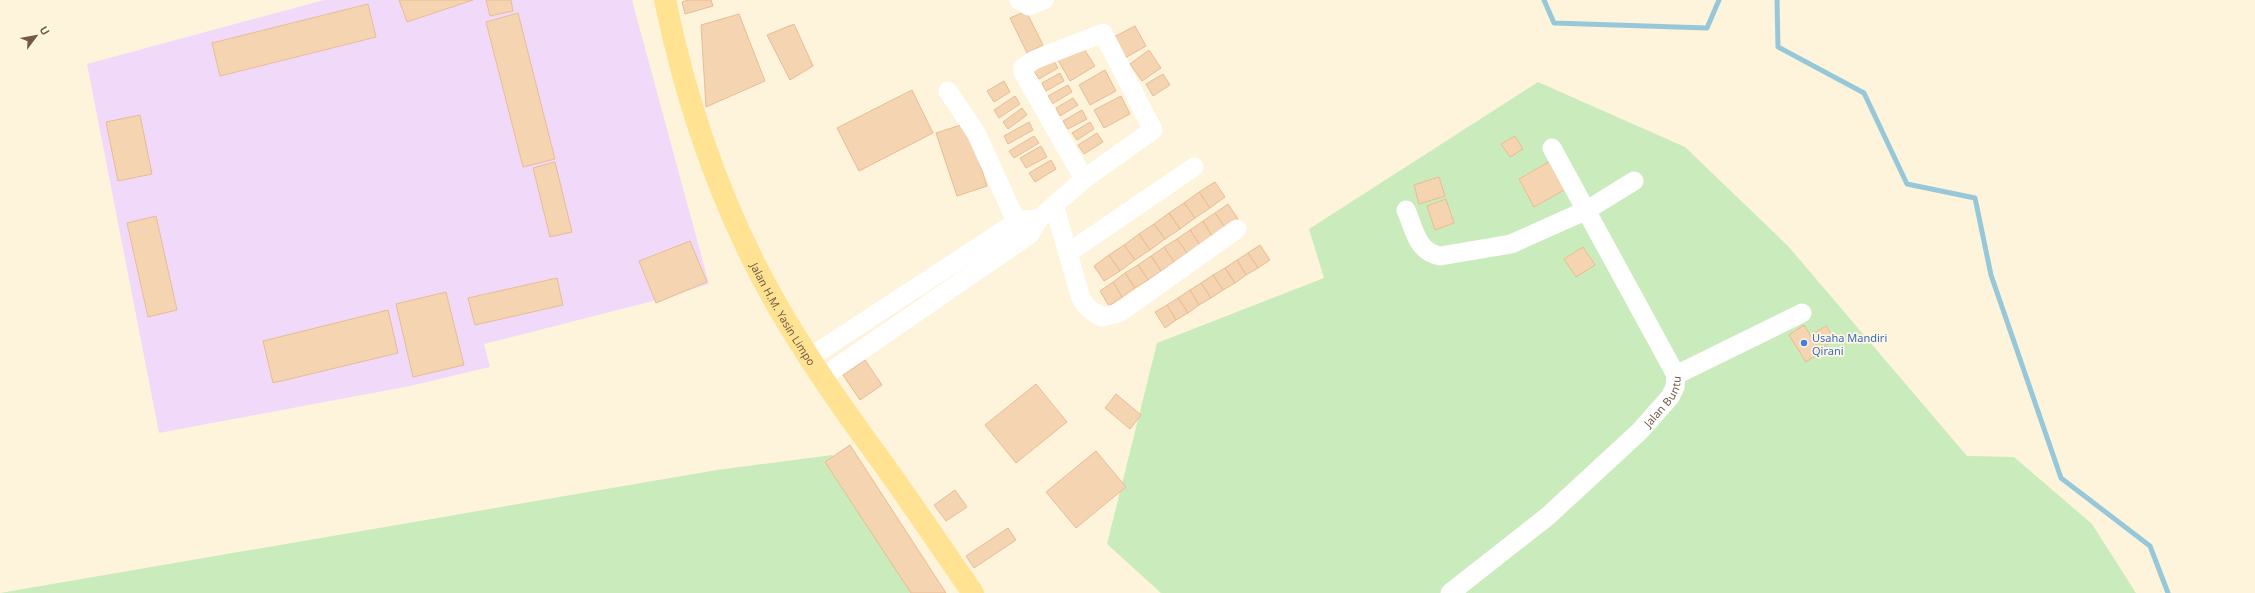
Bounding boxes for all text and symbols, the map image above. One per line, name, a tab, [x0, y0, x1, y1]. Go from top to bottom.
north arrow	[16, 16, 56, 56]
text: U	[36, 23, 53, 38]
street label: Jalan H.M. Yasin Limpo	[747, 259, 820, 368]
place label: Usaha Mandiri Qirani	[1812, 330, 1887, 358]
marker: Usaha Mandiri Qirani	[1799, 338, 1809, 348]
street label: Jalan Buntu	[1639, 375, 1683, 430]

